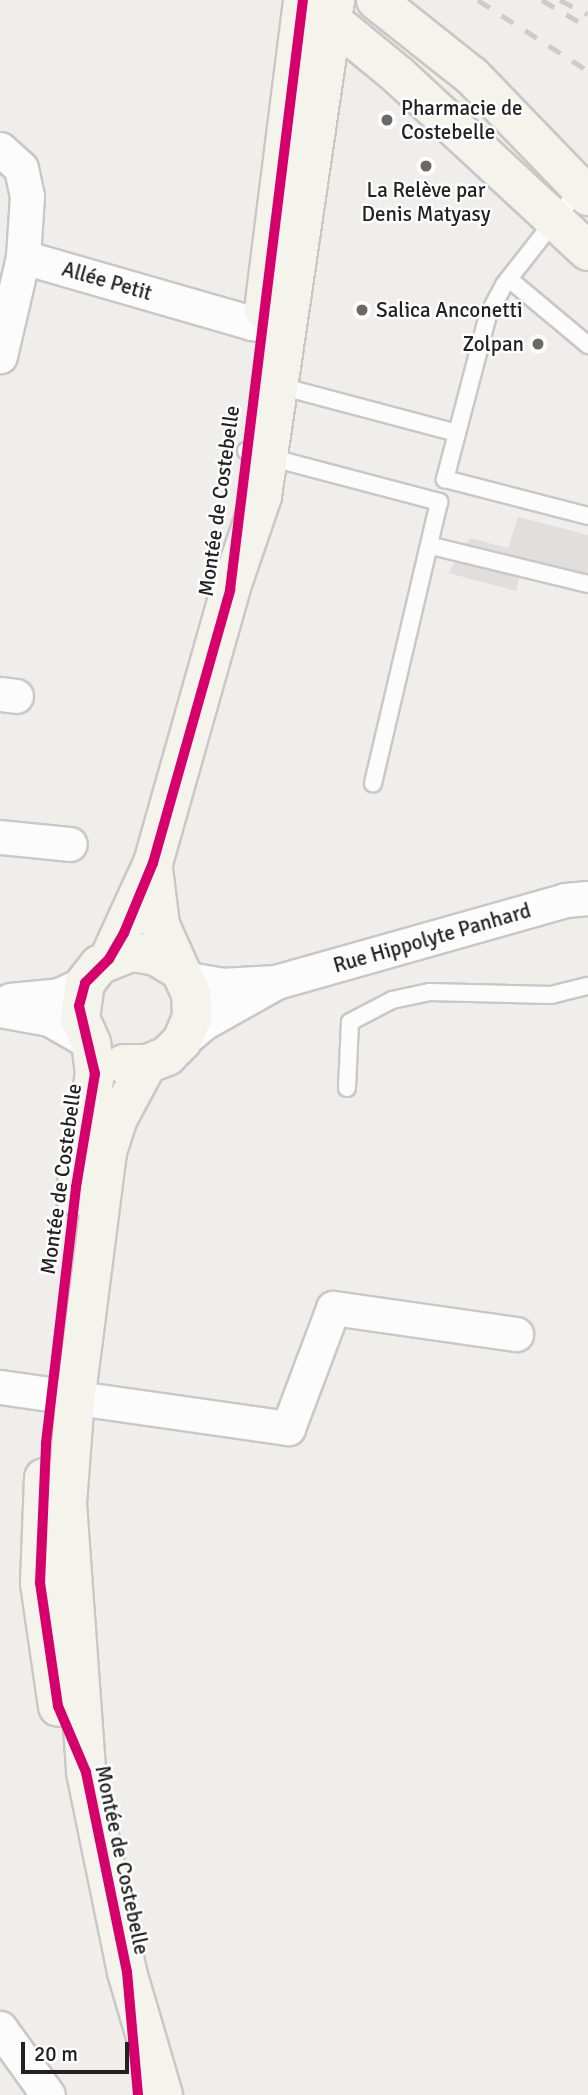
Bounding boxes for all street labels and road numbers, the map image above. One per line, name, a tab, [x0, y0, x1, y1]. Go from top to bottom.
street label: Allée Petit	[59, 256, 155, 306]
street label: Montée de Costebelle	[193, 404, 245, 598]
street label: Rue Hippolyte Panhard	[330, 898, 534, 978]
street label: Montée de Costebelle	[35, 1082, 87, 1276]
street label: Montée de Costebelle	[90, 1763, 154, 1957]

